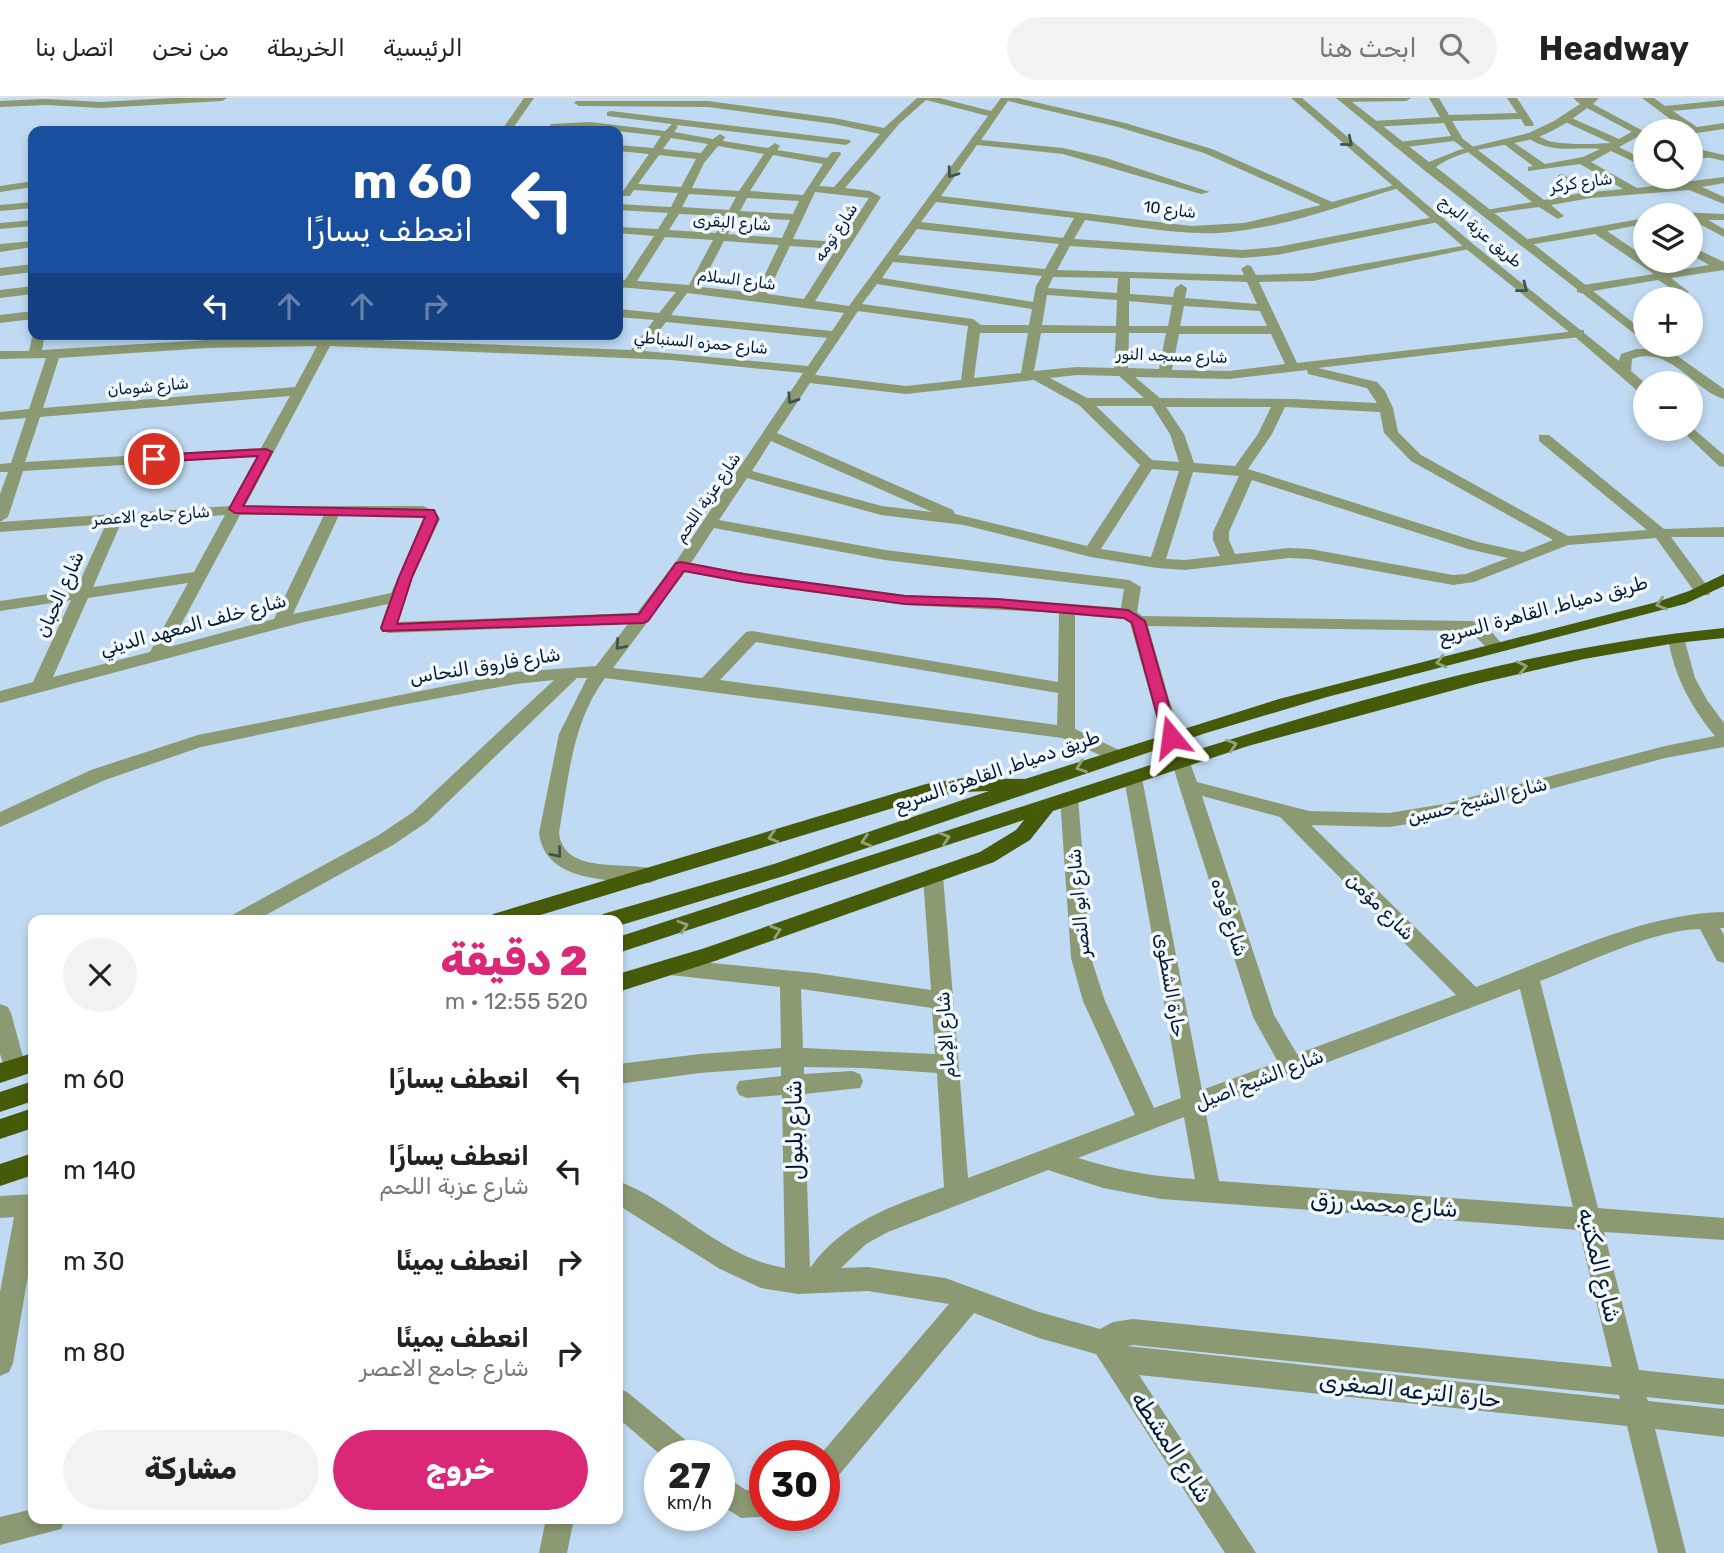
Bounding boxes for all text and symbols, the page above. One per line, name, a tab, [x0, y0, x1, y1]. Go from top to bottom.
search box	[1007, 17, 1497, 80]
icon: search	[1435, 29, 1473, 67]
text: Headway	[1539, 29, 1689, 68]
text: ابحث هنا	[1319, 33, 1417, 64]
text: اتصل بنا	[35, 34, 114, 62]
text: من نحن	[152, 34, 229, 62]
text: الخريطة	[267, 34, 345, 62]
text: الرئيسية	[383, 34, 463, 62]
map controls	[1633, 119, 1703, 441]
button: search	[1633, 119, 1703, 189]
one-way arrow	[1340, 134, 1353, 146]
text: 60 m	[352, 152, 473, 210]
icon: left	[497, 154, 588, 245]
one-way arrow	[948, 165, 960, 178]
street label: شارع كركر	[1547, 169, 1614, 198]
street label: طريق عزبة البرج	[1434, 191, 1526, 273]
street label: شارع 10	[1142, 197, 1197, 224]
street label: شارع تومه	[810, 200, 863, 266]
button: layers	[1633, 203, 1703, 273]
street label: شارع البقرى	[692, 210, 772, 237]
text: انعطف يسارًا	[305, 211, 473, 249]
street label: شارع السلام	[697, 265, 777, 296]
one-way arrow	[1515, 280, 1527, 293]
icon: left	[197, 287, 235, 325]
icon: ahead	[270, 287, 308, 325]
icon: ahead	[343, 287, 381, 325]
icon: right	[416, 287, 454, 325]
button: +	[1633, 287, 1703, 357]
street label: شارع حمزه السنباطي	[633, 327, 769, 361]
street label: شارع مسجد النور	[1115, 344, 1228, 369]
button: −	[1633, 371, 1703, 441]
street label: شارع شومان	[107, 373, 190, 402]
one-way arrow	[788, 391, 801, 404]
pin	[124, 429, 184, 489]
icon: arrive	[135, 440, 173, 478]
street label: شارع عزبة اللحم	[670, 449, 746, 547]
street label: شارع جامع الاعصر	[91, 502, 211, 531]
street label: شارع الحبان	[30, 547, 91, 642]
street label: طريق دمياط, القاهرة السريع	[1436, 571, 1651, 650]
street label: شارع خلف المعهد الديني	[97, 589, 290, 663]
one-way arrow	[1655, 595, 1667, 610]
one-way arrow	[616, 637, 628, 650]
street label: شارع فاروق النحاس	[408, 642, 562, 691]
one-way arrow	[1435, 653, 1447, 668]
one-way arrow	[1516, 661, 1528, 675]
position arrow	[1134, 700, 1208, 774]
street label: طريق دمياط, القاهرة السريع	[892, 725, 1103, 818]
one-way arrow	[1226, 739, 1238, 754]
one-way arrow	[1076, 759, 1088, 773]
street label: شارع الشيخ حسين	[1405, 772, 1550, 831]
one-way arrow	[768, 829, 780, 844]
one-way arrow	[939, 832, 951, 846]
one-way arrow	[861, 833, 873, 847]
one-way arrow	[548, 845, 561, 858]
street label: شارع ابو النصر	[1062, 848, 1097, 959]
street label: شارع مؤمن	[1341, 868, 1419, 946]
street label: شارع فوده	[1204, 875, 1253, 960]
one-way arrow	[677, 919, 689, 934]
one-way arrow	[769, 925, 781, 939]
street label: حارة الشطوى	[1150, 931, 1191, 1039]
text: 2 دقيقة	[441, 936, 588, 986]
button: close	[63, 938, 137, 1012]
text: 520 m · 12:55	[445, 987, 588, 1015]
street label: شارع الإمام	[931, 991, 962, 1079]
street label: شارع الشيخ اصيل	[1192, 1044, 1328, 1116]
icon: left	[550, 1061, 588, 1099]
text: 60 m	[63, 1064, 125, 1095]
text: انعطف يسارًا	[388, 1064, 529, 1095]
street label: شارع بلبول	[779, 1080, 811, 1180]
text: انعطف يسارًا	[388, 1141, 529, 1172]
icon: left	[550, 1152, 588, 1190]
text: 140 m	[63, 1155, 136, 1186]
text: شارع عزبة اللحم	[379, 1172, 529, 1200]
street label: شارع محمد رزق	[1309, 1185, 1459, 1225]
street label: شارع المكتبه	[1570, 1205, 1628, 1326]
icon: right	[550, 1243, 588, 1281]
text: 30 m	[63, 1246, 125, 1277]
text: انعطف يمينًا	[396, 1246, 529, 1277]
text: انعطف يمينًا	[396, 1323, 529, 1354]
icon: right	[550, 1334, 588, 1372]
text: 80 m	[63, 1337, 126, 1368]
text: شارع جامع الاعصر	[360, 1354, 529, 1382]
street label: حارة الترعه الصغرى	[1318, 1367, 1502, 1413]
street label: شارع المشطه	[1124, 1386, 1218, 1509]
button: مشاركة	[63, 1430, 319, 1510]
button: خروج	[333, 1430, 588, 1510]
speed limit sign: 30	[749, 1440, 840, 1531]
text: 27	[668, 1455, 711, 1497]
text: km/h	[667, 1492, 712, 1514]

